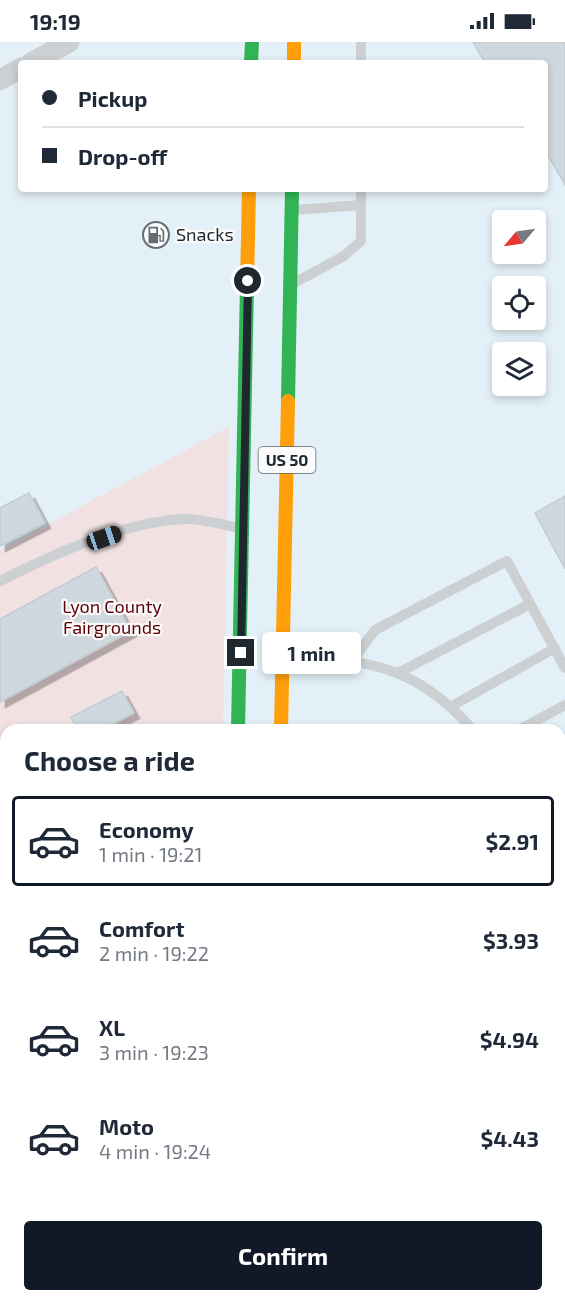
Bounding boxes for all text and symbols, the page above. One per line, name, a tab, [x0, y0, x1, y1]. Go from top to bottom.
text: 19:19	[30, 8, 81, 34]
text: Pickup	[78, 85, 147, 111]
text: Drop-off	[78, 143, 167, 169]
north arrow	[492, 210, 546, 264]
map controls	[492, 210, 546, 396]
fuel station icon: Snacks	[141, 220, 171, 250]
place label: Snacks	[176, 223, 234, 245]
route start	[234, 267, 261, 294]
button: locate	[492, 276, 546, 330]
button: layers	[492, 342, 546, 396]
road number: US 50	[258, 447, 316, 473]
car	[84, 524, 124, 552]
park label: Lyon County Fairgrounds	[62, 595, 162, 638]
callout: 1 min	[262, 632, 361, 674]
route end	[227, 639, 254, 666]
text: 1 min	[287, 641, 336, 665]
text: Choose a ride	[24, 744, 195, 776]
icon: car	[27, 814, 81, 868]
text: Economy	[99, 816, 194, 842]
text: $2.91	[486, 828, 539, 854]
text: 1 min · 19:21	[99, 842, 202, 866]
icon: car	[27, 913, 81, 967]
text: Comfort	[99, 915, 184, 941]
text: $3.93	[483, 927, 539, 953]
text: 2 min · 19:22	[99, 941, 209, 965]
icon: car	[27, 1012, 81, 1066]
text: XL	[99, 1014, 125, 1040]
text: $4.94	[480, 1026, 539, 1052]
text: 3 min · 19:23	[99, 1040, 209, 1064]
icon: car	[27, 1111, 81, 1165]
text: Moto	[99, 1113, 154, 1139]
text: $4.43	[480, 1125, 539, 1151]
text: 4 min · 19:24	[99, 1139, 211, 1163]
button: Confirm	[24, 1221, 542, 1290]

